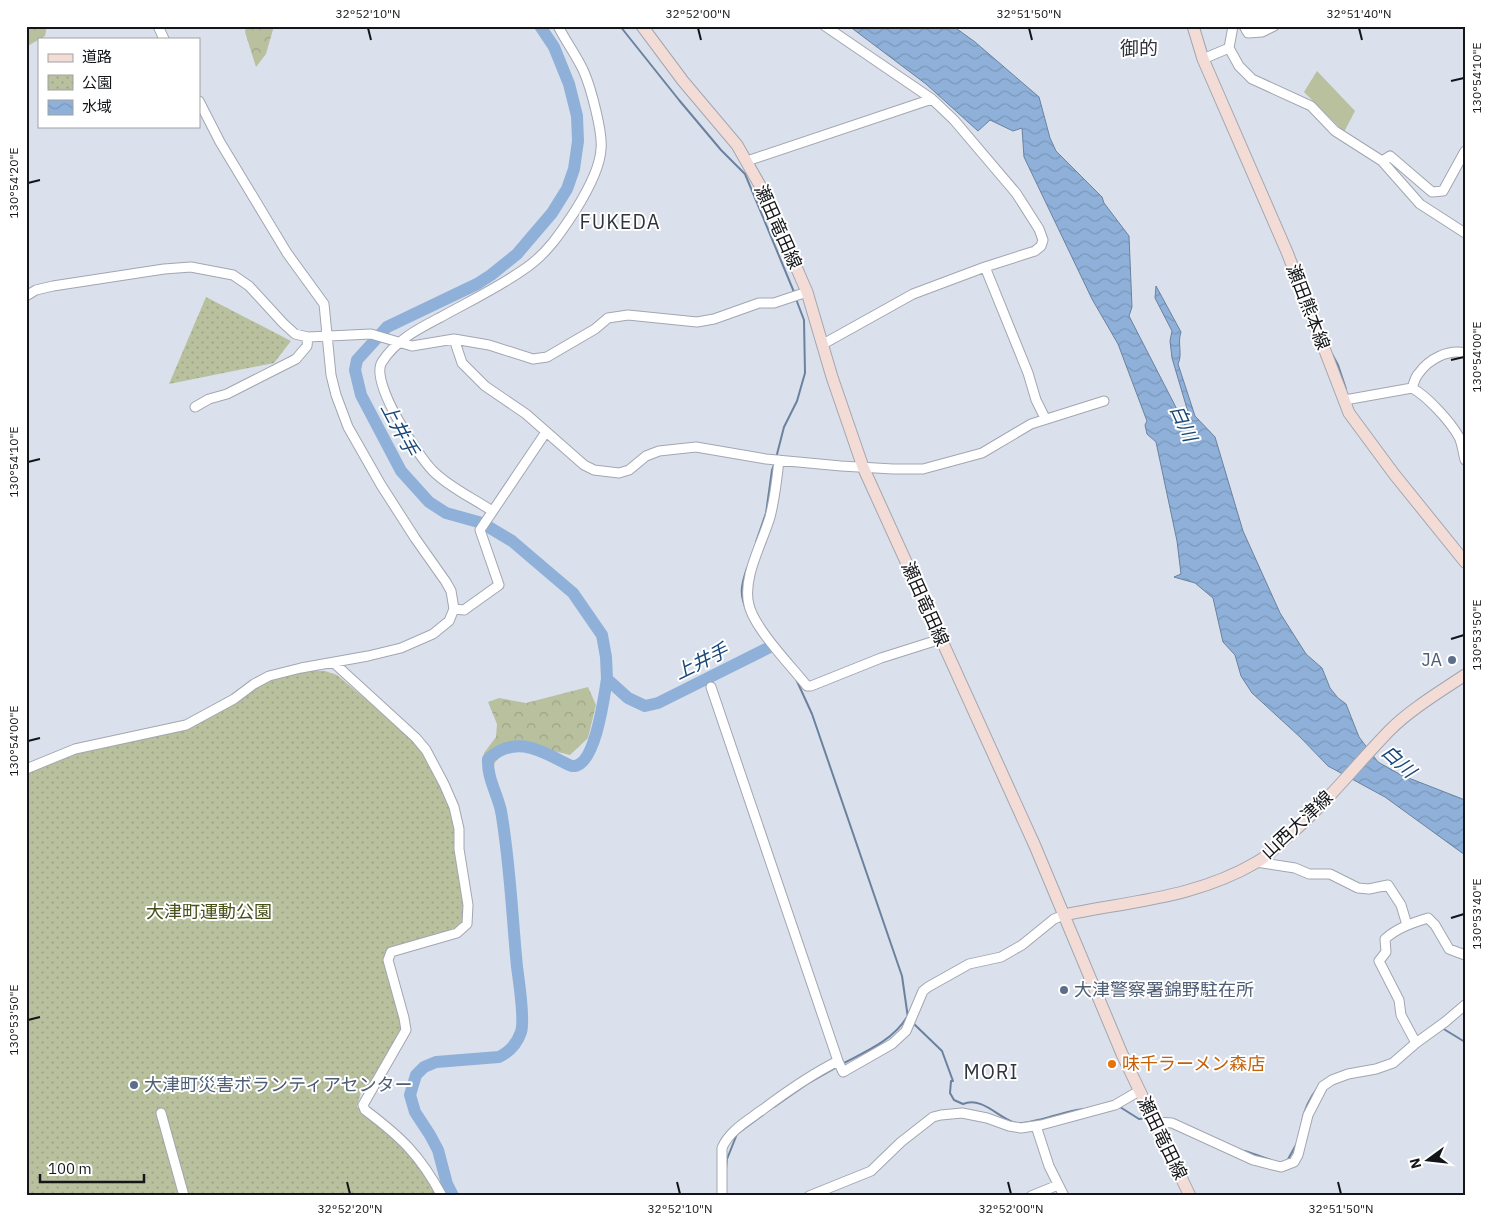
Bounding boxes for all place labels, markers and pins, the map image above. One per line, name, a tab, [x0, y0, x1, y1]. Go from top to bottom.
place label: JA	[1421, 648, 1442, 671]
marker: JA	[1446, 654, 1458, 666]
place label: 大津警察署錦野駐在所	[1074, 978, 1254, 1001]
marker: 大津警察署錦野駐在所	[1058, 984, 1070, 996]
place label: 味千ラーメン森店	[1122, 1052, 1265, 1075]
marker: 味千ラーメン森店	[1106, 1058, 1118, 1070]
place label: 大津町災害ボランティアセンター	[144, 1073, 413, 1096]
marker: 大津町災害ボランティアセンター	[128, 1079, 140, 1091]

